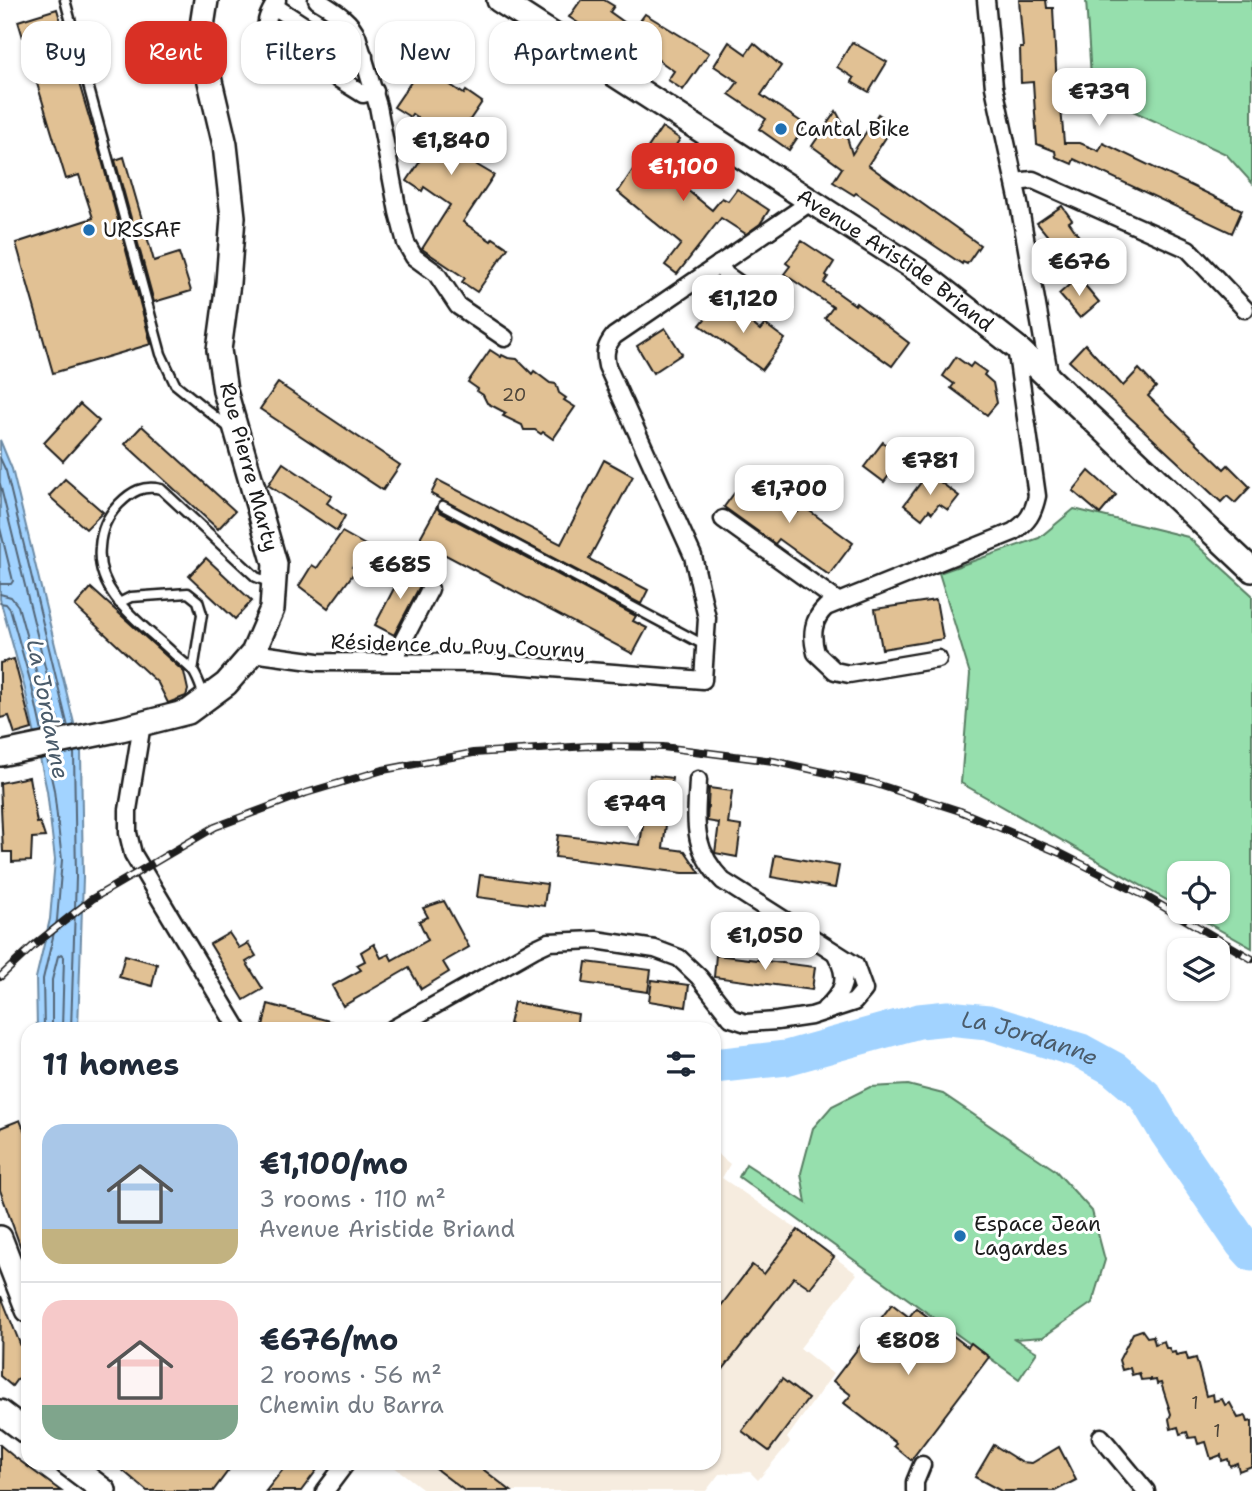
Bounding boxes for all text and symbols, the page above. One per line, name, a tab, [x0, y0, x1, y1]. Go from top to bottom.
chip: Buy	[21, 21, 111, 84]
chip: Rent	[125, 21, 227, 84]
chip: Filters	[241, 21, 361, 84]
chip: New	[375, 21, 475, 84]
chip: Apartment	[489, 21, 662, 84]
pin: €739	[1058, 68, 1140, 128]
text: €739	[1068, 76, 1130, 106]
place label: Cantal Bike	[795, 115, 910, 143]
pin: €1,840	[394, 118, 508, 177]
marker: Cantal Bike	[773, 121, 789, 137]
text: €1,840	[412, 125, 490, 155]
pin: €1,100	[626, 144, 740, 203]
text: €1,100	[648, 151, 718, 181]
street label: Avenue Aristide Briand	[791, 182, 999, 338]
place label: URSSAF	[103, 216, 181, 244]
marker: URSSAF	[81, 222, 97, 238]
pin: €676	[1038, 238, 1120, 298]
text: €676	[1048, 246, 1110, 276]
pin: €1,120	[686, 276, 800, 335]
text: €1,120	[708, 283, 778, 313]
street label: Rue Pierre Marty	[213, 379, 285, 555]
house number: 20	[502, 383, 526, 407]
pin: €781	[889, 438, 971, 497]
text: €781	[901, 445, 959, 475]
pin: €1,700	[732, 466, 846, 525]
text: €1,700	[751, 473, 827, 503]
pin: €685	[359, 542, 441, 601]
text: €685	[369, 549, 431, 579]
street label: Résidence du Puy Courny	[330, 628, 586, 664]
water label: La Jordanne	[20, 636, 76, 782]
pin: €749	[594, 780, 676, 840]
text: €749	[604, 788, 666, 818]
map controls	[1167, 861, 1230, 1001]
button: locate	[1167, 861, 1230, 924]
pin: €1,050	[708, 912, 822, 972]
text: €1,050	[727, 920, 803, 950]
button: layers	[1167, 938, 1230, 1001]
water label: La Jordanne	[960, 1004, 1104, 1073]
text: 11 homes	[42, 1044, 179, 1085]
icon: filters	[662, 1045, 700, 1083]
text: €1,100/mo	[259, 1143, 408, 1184]
icon: home	[98, 1152, 182, 1236]
text: 3 rooms · 110 m²	[259, 1184, 446, 1214]
place label: Espace Jean Lagardes	[974, 1210, 1101, 1262]
text: Avenue Aristide Briand	[259, 1214, 515, 1244]
marker: Espace Jean Lagardes	[952, 1228, 968, 1244]
pin: €808	[867, 1318, 949, 1377]
text: €676/mo	[259, 1319, 399, 1360]
text: €808	[876, 1325, 940, 1355]
icon: home	[98, 1328, 182, 1412]
text: 2 rooms · 56 m²	[259, 1360, 442, 1390]
text: Chemin du Barra	[259, 1390, 444, 1420]
house number: 1	[1191, 1391, 1199, 1415]
house number: 1	[1213, 1419, 1221, 1443]

